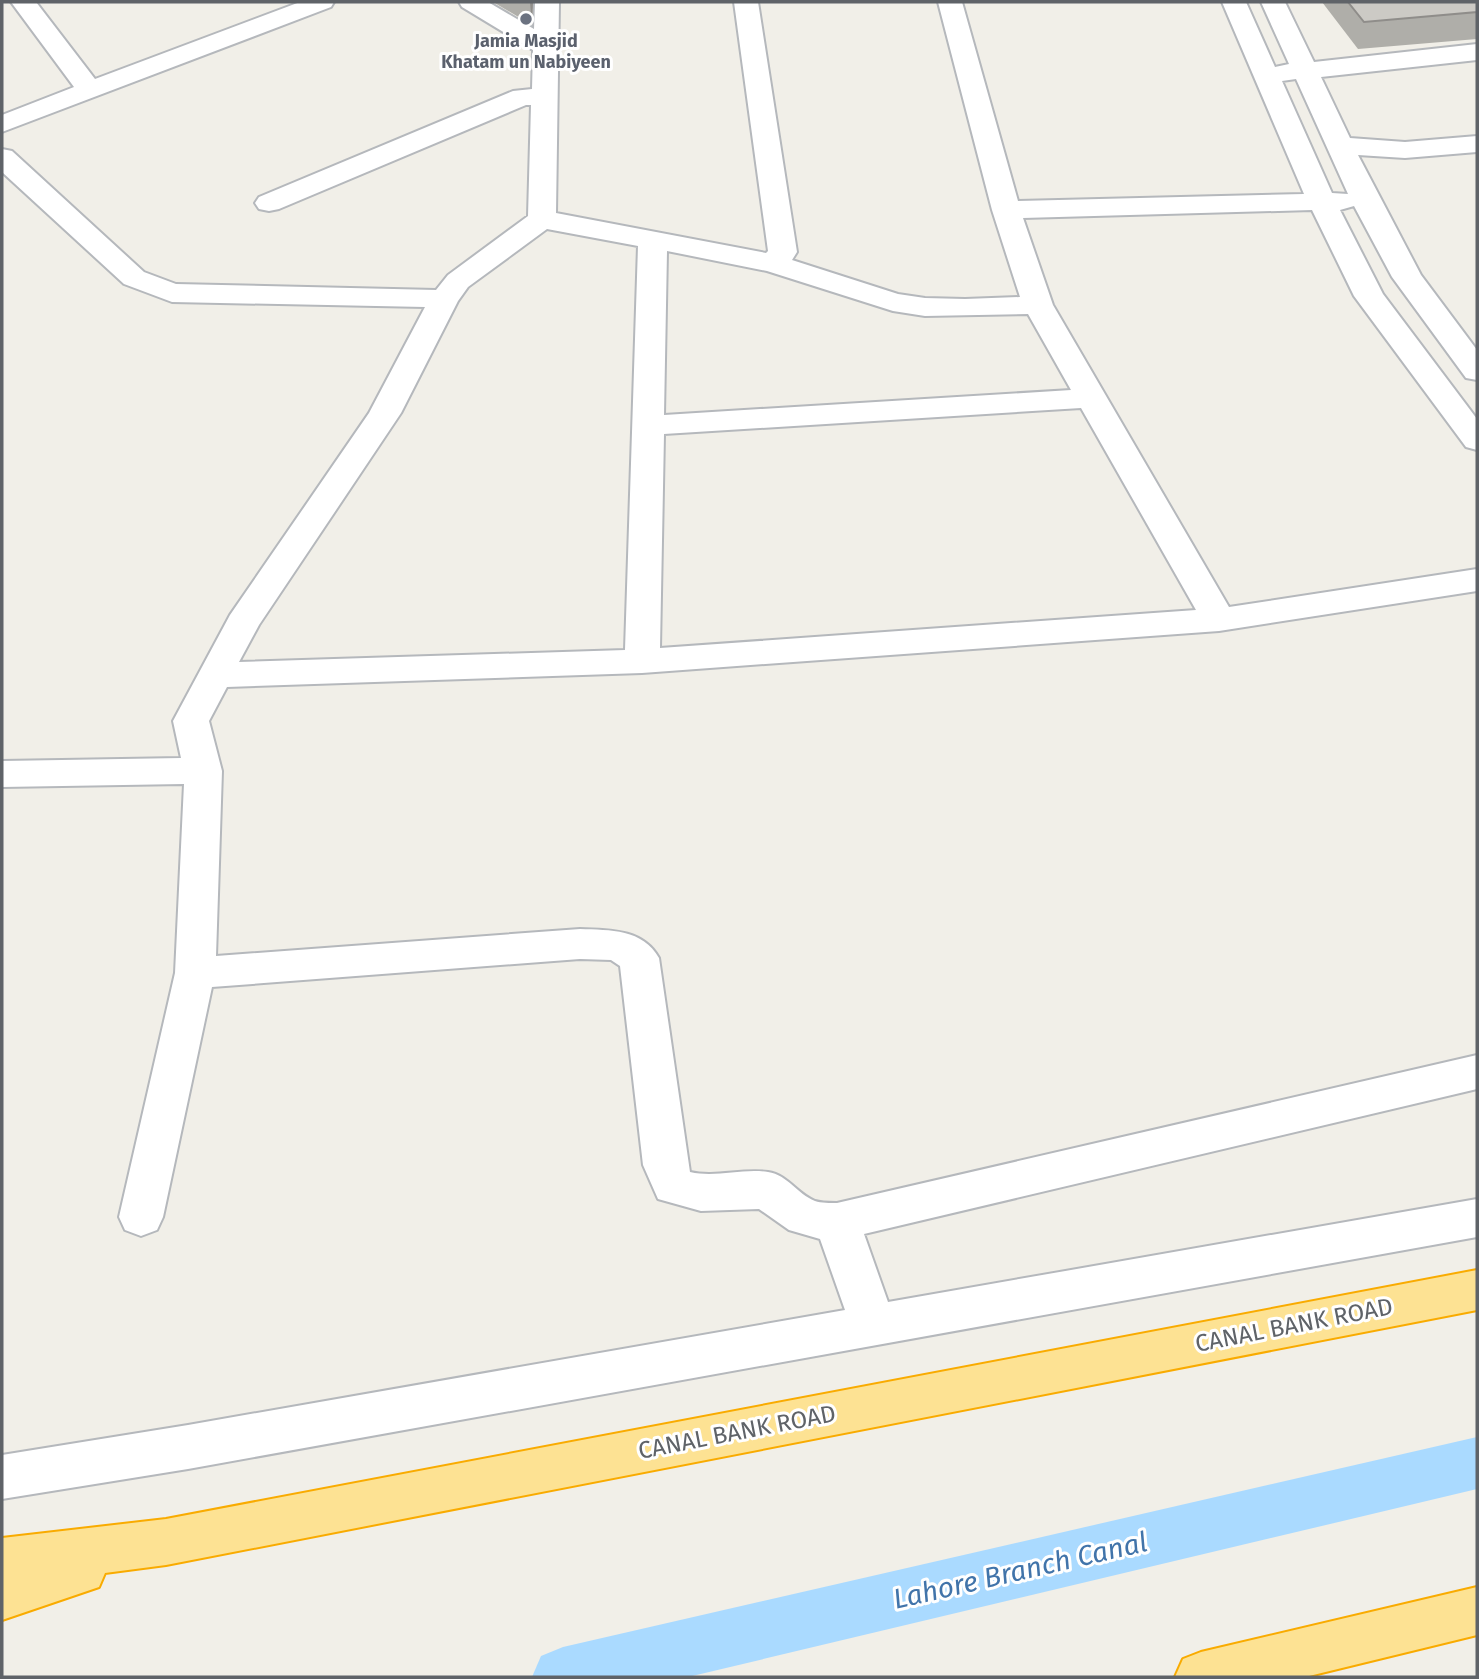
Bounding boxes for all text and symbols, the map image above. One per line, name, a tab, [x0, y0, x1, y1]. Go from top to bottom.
marker: Jamia Masjid Khatam un Nabiyeen	[518, 11, 534, 27]
place label: Jamia Masjid Khatam un Nabiyeen	[441, 30, 611, 73]
street label: CANAL BANK ROAD	[1193, 1292, 1395, 1358]
street label: CANAL BANK ROAD	[636, 1399, 838, 1465]
water label: Lahore Branch Canal	[890, 1525, 1150, 1616]

